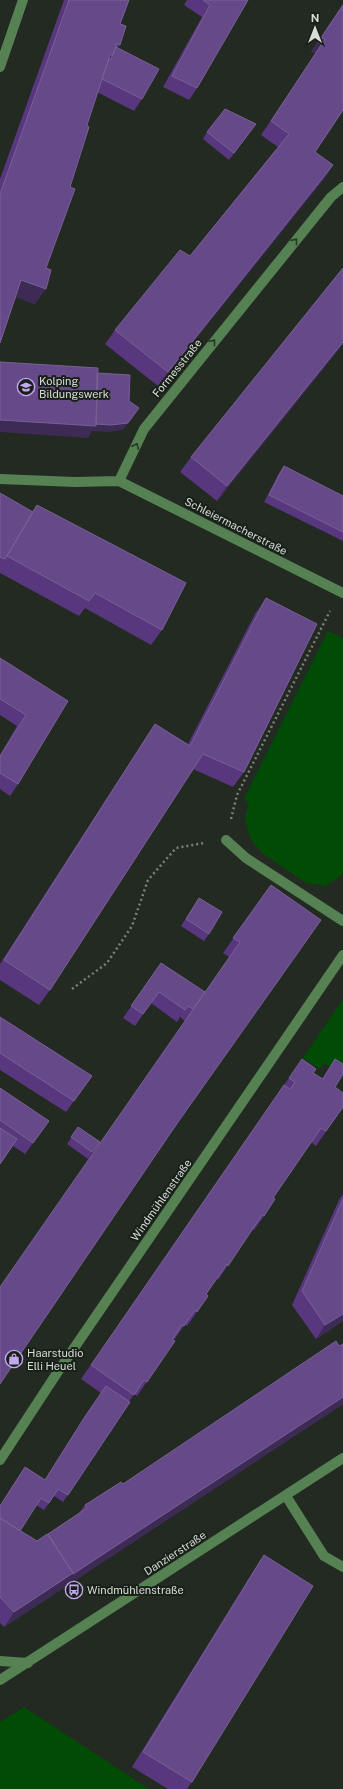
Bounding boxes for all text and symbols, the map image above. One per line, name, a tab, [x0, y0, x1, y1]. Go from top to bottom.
north arrow	[295, 8, 335, 48]
text: N	[311, 12, 319, 24]
one-way arrow	[290, 239, 297, 246]
street label: Formesstraße	[150, 337, 204, 399]
one-way arrow	[209, 340, 216, 347]
place label: Kolping Bildungswerk	[39, 375, 109, 400]
school or university icon: Kolping Bildungswerk	[16, 377, 36, 397]
one-way arrow	[131, 443, 139, 450]
street label: Schleiermacherstraße	[183, 495, 289, 557]
street label: Windmühlenstraße	[128, 1157, 194, 1243]
place label: Haarstudio Elli Heuel	[27, 1347, 83, 1372]
shop icon: Haarstudio Elli Heuel	[4, 1349, 24, 1369]
street label: Danzierstraße	[142, 1529, 208, 1577]
bus stop icon: Windmühlenstraße	[64, 1580, 84, 1600]
place label: Windmühlenstraße	[87, 1584, 184, 1596]

